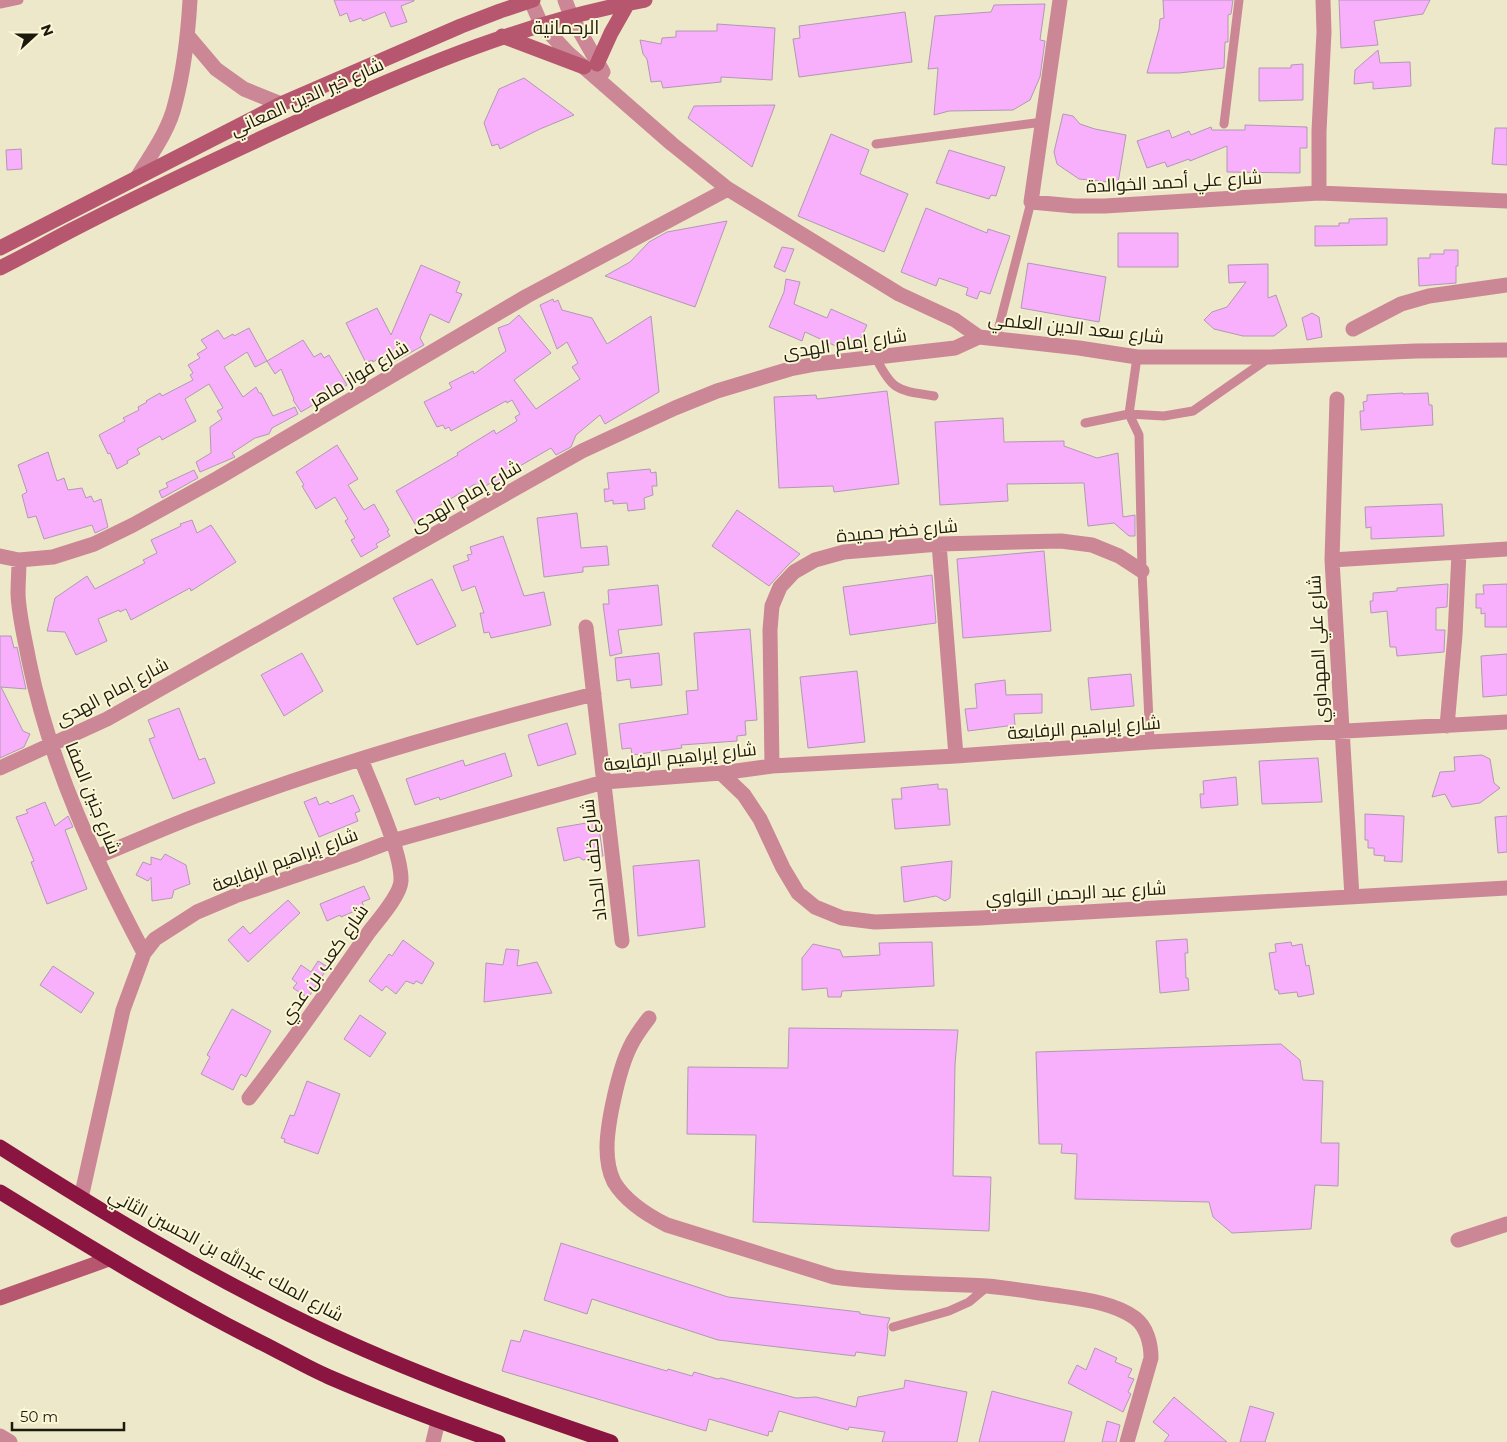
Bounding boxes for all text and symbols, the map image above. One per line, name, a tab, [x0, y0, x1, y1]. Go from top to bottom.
north arrow	[10, 10, 60, 60]
district label: الرحمانية	[533, 16, 599, 39]
text: N	[37, 22, 58, 39]
street label: شارع خير الدين المعاني	[227, 53, 388, 144]
street label: شارع علي أحمد الخوالدة	[1085, 166, 1263, 201]
street label: شارع سعد الدين العلمي	[987, 308, 1165, 351]
street label: شارع إمام الهدى	[782, 324, 908, 365]
street label: شارع فواز ماهر	[305, 336, 413, 414]
street label: شارع إمام الهدى	[406, 455, 526, 538]
street label: شارع خضر حميدة	[835, 515, 959, 548]
street label: شارع علي المهداوي	[1303, 574, 1336, 724]
street label: شارع إمام الهدى	[52, 653, 173, 732]
street label: شارع إبراهيم الرفايعة	[1007, 712, 1162, 745]
street label: شارع إبراهيم الرفايعة	[602, 738, 758, 777]
street label: شارع جنين الصفا	[60, 739, 126, 858]
street label: شارع خلف الحداد	[577, 798, 612, 922]
street label: شارع إبراهيم الرفايعة	[209, 823, 361, 898]
street label: شارع عبد الرحمن النواوي	[985, 877, 1167, 912]
street label: شارع كعب بن عدي	[275, 900, 376, 1029]
street label: شارع الملك عبدالله بن الحسين الثاني	[104, 1183, 348, 1329]
scale bar	[12, 1400, 125, 1432]
text: 50 m	[20, 1407, 58, 1426]

